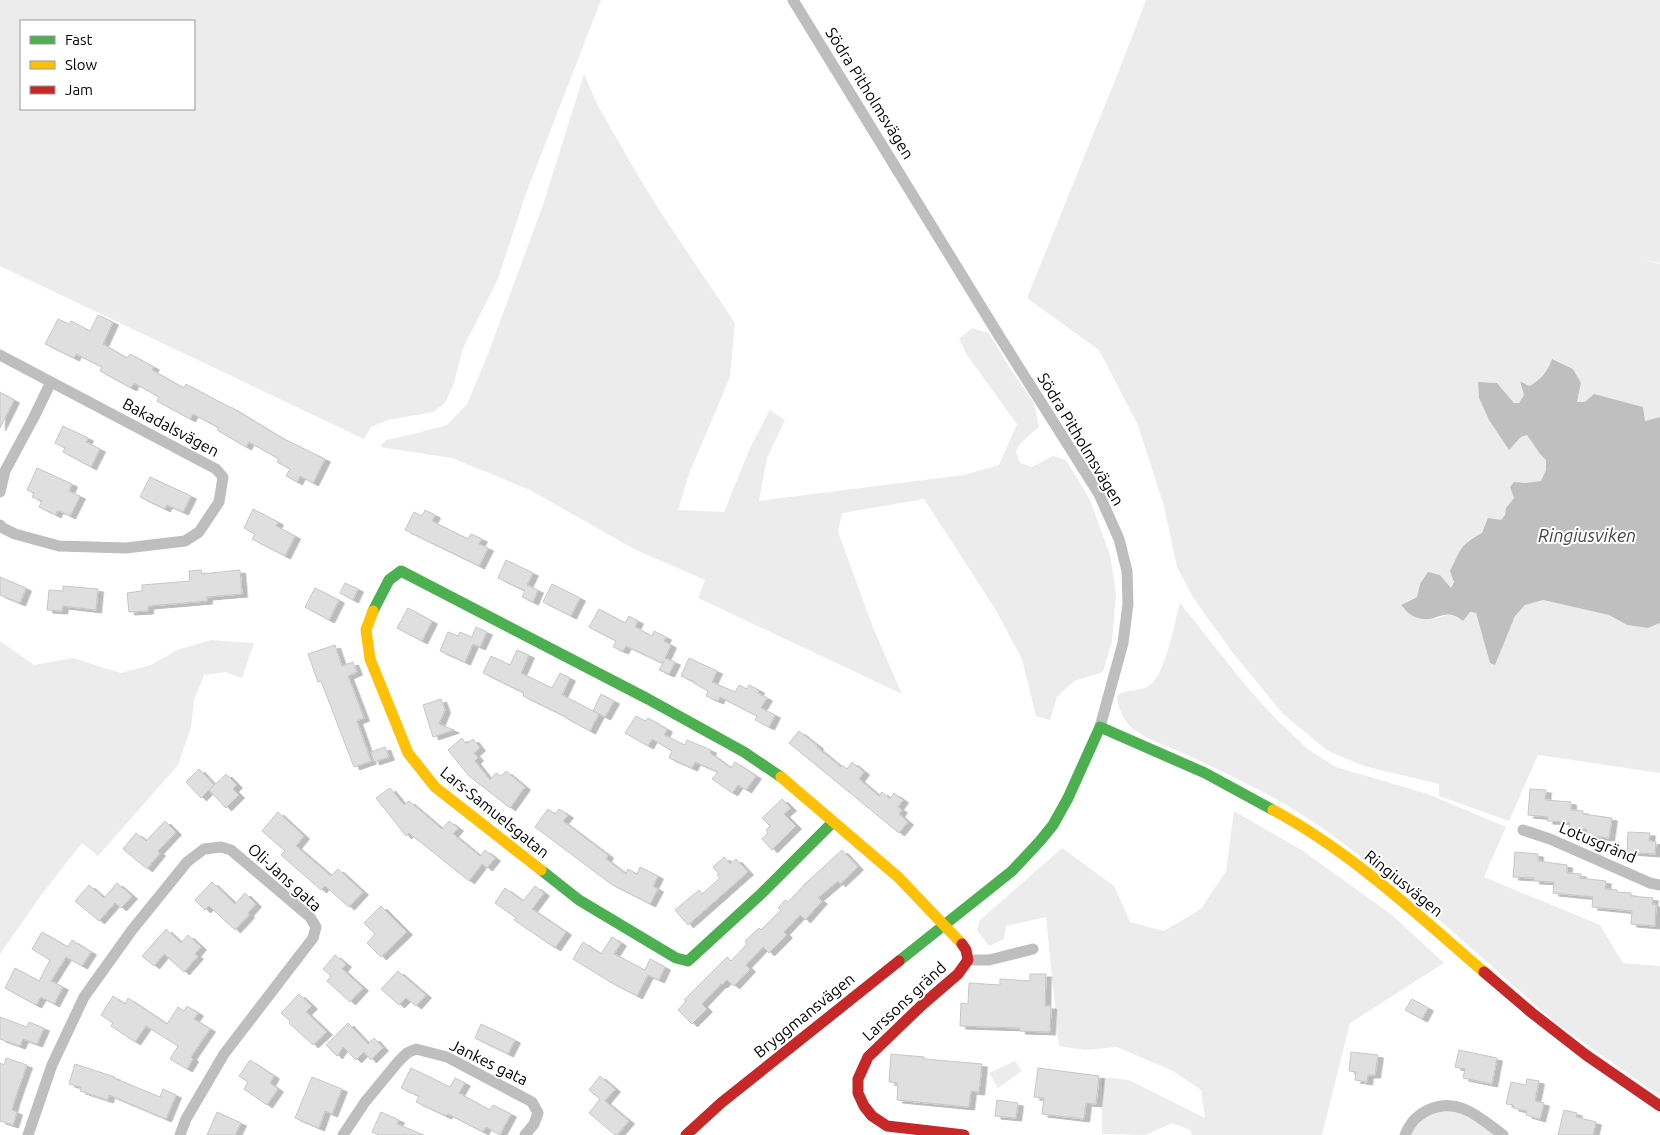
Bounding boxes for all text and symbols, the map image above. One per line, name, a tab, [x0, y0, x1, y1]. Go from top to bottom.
legend	[20, 20, 195, 110]
street label: Södra Pitholmsvägen	[822, 24, 918, 162]
text: Fast	[65, 31, 93, 48]
text: Slow	[65, 56, 98, 73]
text: Jam	[65, 81, 93, 98]
street label: Södra Pitholmsvägen	[1034, 369, 1128, 509]
street label: Bakadalsvägen	[120, 394, 222, 460]
water label: Ringiusviken	[1538, 525, 1636, 545]
street label: Lars-Samuelsgatan	[437, 763, 553, 861]
street label: Lotusgränd	[1557, 818, 1639, 866]
street label: Oli-Jans gata	[245, 839, 325, 915]
street label: Ringiusvägen	[1361, 846, 1447, 920]
street label: Larssons gränd	[859, 958, 949, 1044]
street label: Bryggmansvägen	[750, 969, 858, 1061]
street label: Jankes gata	[447, 1035, 531, 1089]

